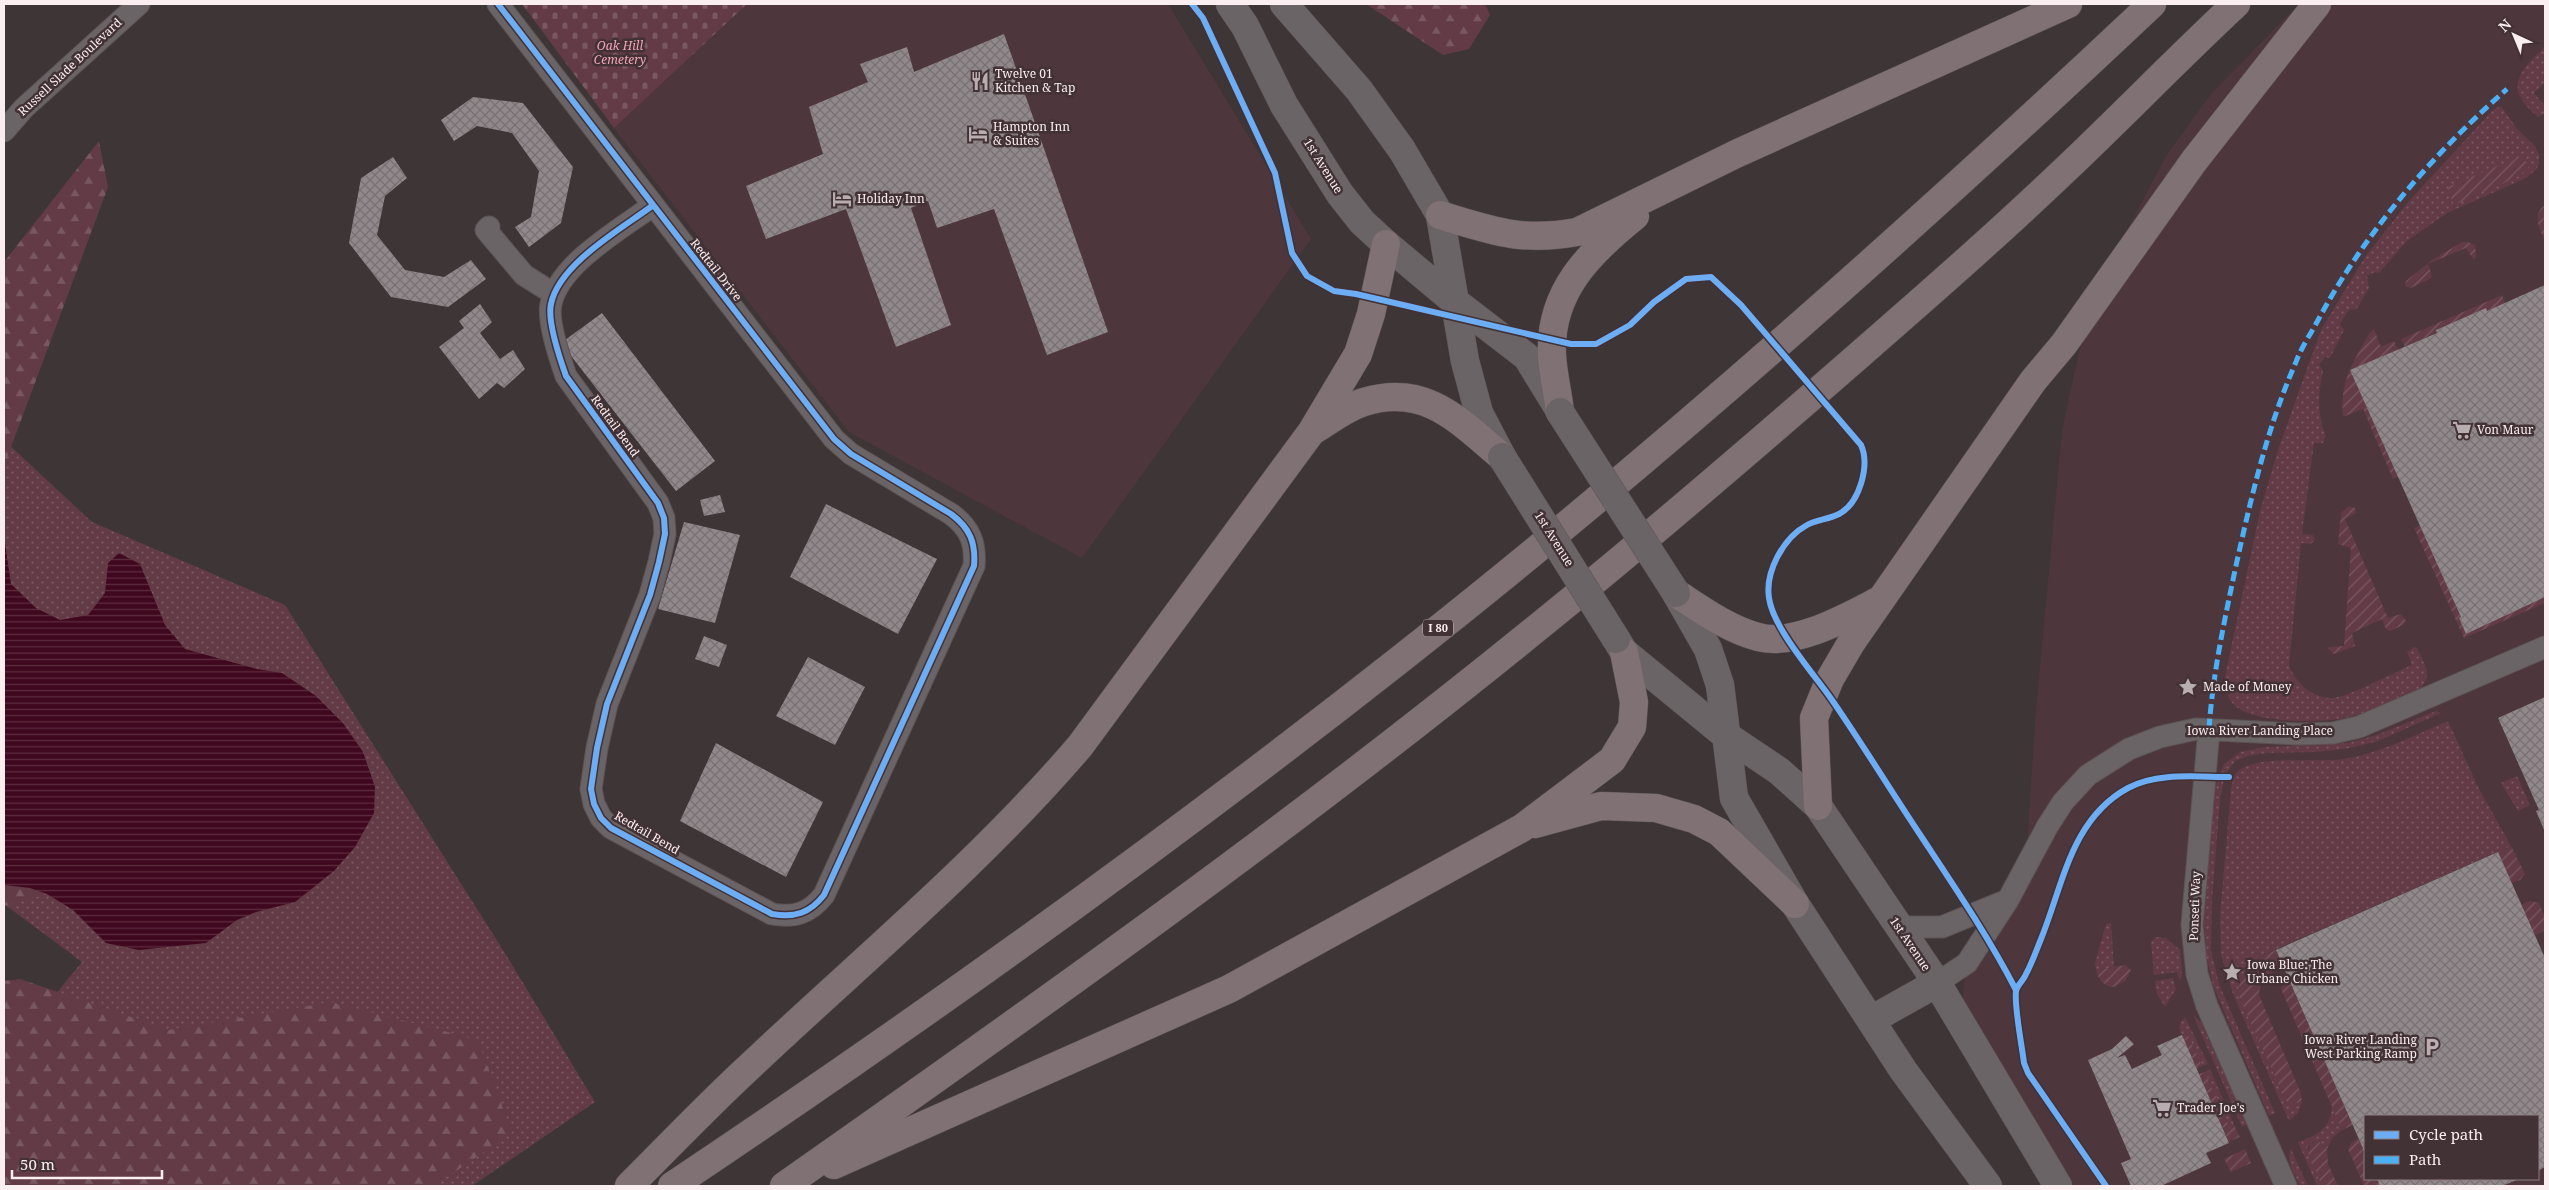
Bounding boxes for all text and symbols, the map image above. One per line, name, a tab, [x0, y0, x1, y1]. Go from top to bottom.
north arrow	[2489, 10, 2539, 60]
street label: Russell Slade Boulevard	[14, 13, 126, 119]
text: N	[2494, 15, 2515, 36]
park label: Oak Hill Cemetery	[594, 37, 646, 68]
place label: Twelve 01 Kitchen & Tap	[995, 65, 1075, 96]
restaurant icon: Twelve 01 Kitchen & Tap	[969, 70, 991, 92]
place label: Hampton Inn & Suites	[993, 118, 1070, 149]
hotel icon: Hampton Inn & Suites	[967, 123, 989, 145]
street label: 1st Avenue	[1300, 135, 1347, 197]
hotel icon: Holiday Inn	[831, 188, 853, 210]
place label: Holiday Inn	[857, 190, 925, 207]
street label: Redtail Drive	[687, 235, 746, 304]
street label: Redtail Bend	[587, 391, 644, 461]
supermarket icon: Von Maur	[2451, 419, 2473, 441]
place label: Von Maur	[2477, 421, 2534, 438]
street label: 1st Avenue	[1531, 508, 1578, 570]
road number: I 80	[1423, 620, 1453, 636]
place icon: Made of Money	[2177, 676, 2199, 698]
place label: Made of Money	[2203, 678, 2292, 695]
street label: Iowa River Landing Place	[2187, 722, 2333, 739]
street label: Redtail Bend	[612, 807, 684, 858]
street label: Ponseti Way	[2185, 871, 2204, 941]
street label: 1st Avenue	[1886, 913, 1935, 974]
place label: Iowa Blue: The Urbane Chicken	[2247, 956, 2339, 987]
place icon: Iowa Blue: The Urbane Chicken	[2221, 961, 2243, 983]
place label: Iowa River Landing West Parking Ramp	[2304, 1031, 2418, 1062]
parking icon: Iowa River Landing West Parking Ramp	[2421, 1036, 2443, 1058]
supermarket icon: Trader Joe's	[2151, 1097, 2173, 1119]
place label: Trader Joe's	[2177, 1099, 2245, 1116]
legend	[2364, 1115, 2539, 1180]
text: Cycle path	[2409, 1124, 2484, 1144]
scale bar	[12, 1148, 162, 1180]
text: Path	[2409, 1149, 2442, 1169]
text: 50 m	[20, 1154, 55, 1174]

